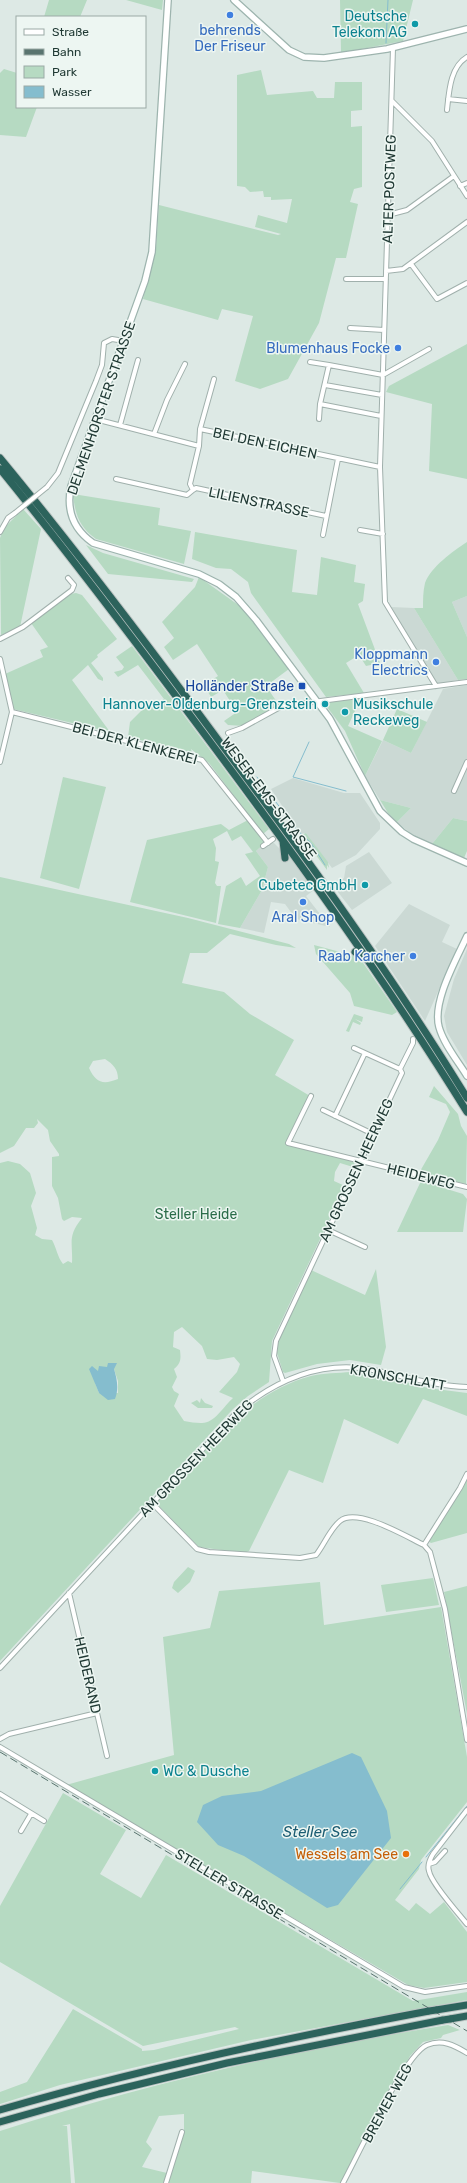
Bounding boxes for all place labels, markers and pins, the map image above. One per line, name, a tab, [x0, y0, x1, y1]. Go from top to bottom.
place label: Deutsche Telekom AG	[332, 8, 407, 41]
marker: behrends Der Friseur	[225, 10, 235, 20]
marker: Deutsche Telekom AG	[410, 19, 420, 29]
place label: behrends Der Friseur	[194, 22, 266, 55]
place label: Blumenhaus Focke	[266, 340, 390, 357]
marker: Blumenhaus Focke	[393, 343, 403, 353]
place label: Kloppmann Electrics	[354, 646, 428, 679]
marker: Kloppmann Electrics	[431, 657, 441, 667]
place label: Holländer Straße	[185, 678, 294, 695]
marker: Holländer Straße	[297, 681, 307, 691]
place label: Hannover-Oldenburg-Grenzstein	[103, 696, 317, 713]
place label: Musikschule Reckeweg	[353, 696, 433, 729]
marker: Hannover-Oldenburg-Grenzstein	[320, 699, 330, 709]
marker: Musikschule Reckeweg	[340, 707, 350, 717]
place label: Cubetec GmbH	[258, 877, 357, 894]
marker: Cubetec GmbH	[360, 880, 370, 890]
marker: Aral Shop	[298, 897, 308, 907]
place label: Aral Shop	[272, 909, 334, 926]
place label: Raab Karcher	[318, 948, 406, 965]
marker: Raab Karcher	[408, 951, 418, 961]
place label: WC & Dusche	[163, 1763, 249, 1780]
marker: WC & Dusche	[150, 1766, 160, 1776]
place label: Wessels am See	[295, 1846, 398, 1863]
marker: Wessels am See	[401, 1849, 411, 1859]

